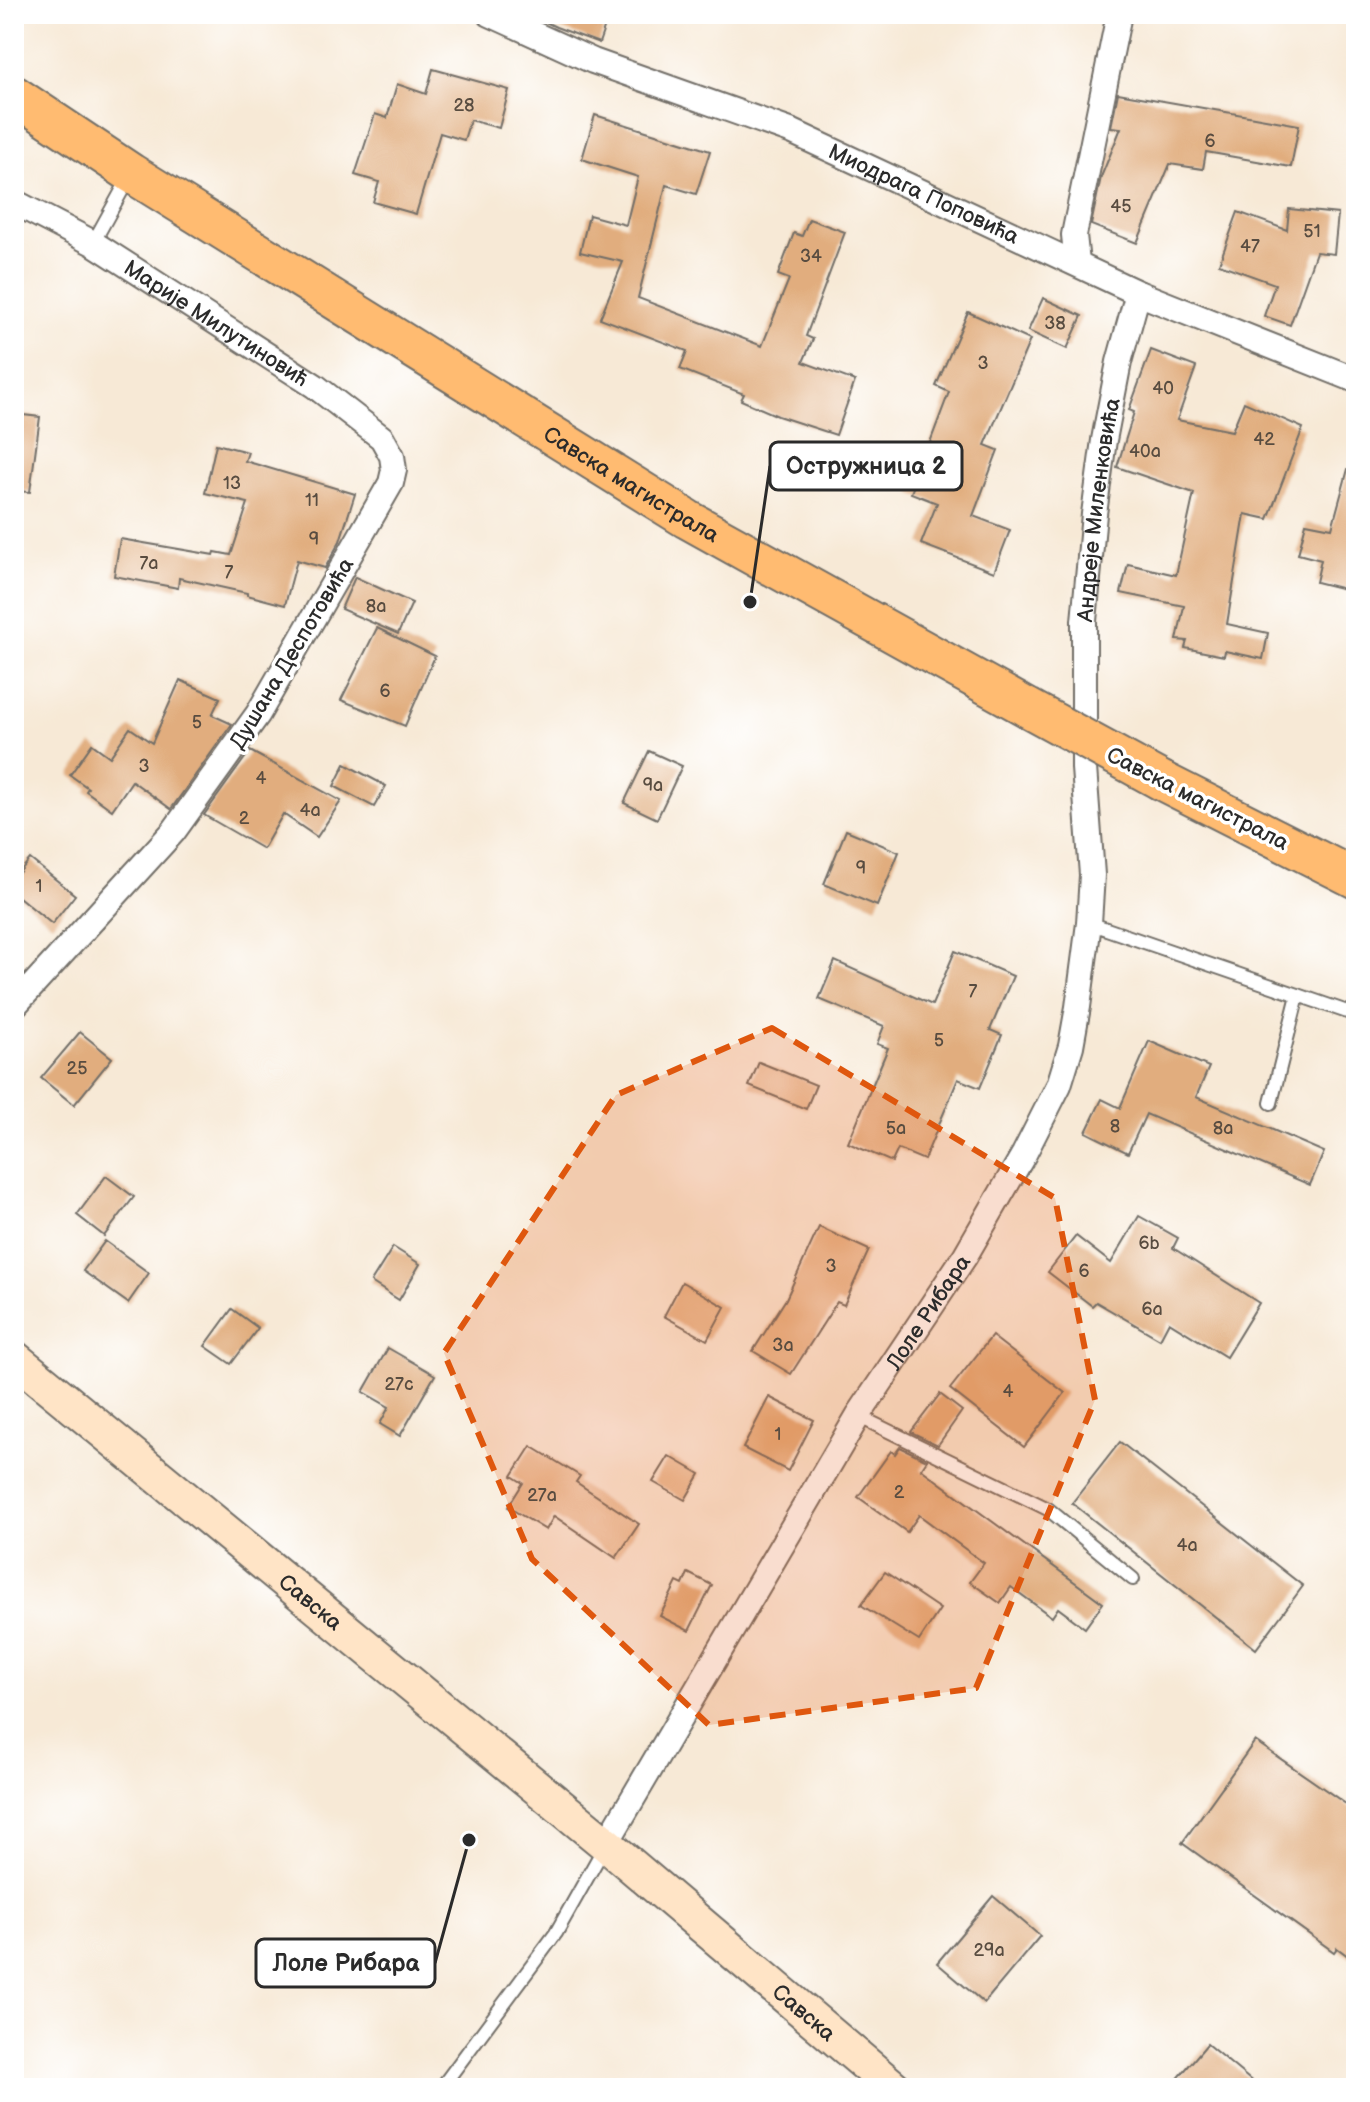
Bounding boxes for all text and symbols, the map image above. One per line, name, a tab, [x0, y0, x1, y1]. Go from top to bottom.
house number: 28	[453, 95, 475, 116]
house number: 6	[1205, 131, 1216, 152]
street label: Миодрага Поповића	[824, 138, 1023, 251]
house number: 45	[1110, 196, 1132, 217]
house number: 51	[1303, 221, 1321, 242]
house number: 47	[1240, 236, 1260, 257]
house number: 34	[800, 246, 822, 267]
street label: Марије Милутиновић	[119, 255, 313, 393]
house number: 38	[1044, 313, 1066, 334]
house number: 3	[977, 353, 989, 374]
house number: 40	[1152, 378, 1174, 399]
street label: Андреје Миленковића	[1072, 396, 1127, 624]
street label: Савска магистрала	[538, 421, 723, 549]
house number: 42	[1253, 429, 1275, 450]
house number: 40a	[1129, 441, 1161, 462]
callout: Остружница 2	[770, 442, 962, 490]
text: Остружница 2	[786, 452, 947, 481]
house number: 13	[223, 473, 241, 494]
house number: 11	[305, 490, 319, 511]
house number: 9	[309, 529, 319, 550]
house number: 7a	[139, 553, 159, 574]
street label: Душана Деспотовића	[224, 553, 360, 754]
house number: 7	[225, 562, 234, 583]
house number: 8a	[366, 596, 386, 617]
house number: 6	[380, 681, 391, 702]
house number: 5	[192, 712, 202, 733]
street label: Савска магистрала	[1102, 742, 1293, 857]
house number: 3	[138, 756, 150, 777]
house number: 4	[256, 768, 267, 789]
house number: 9a	[643, 775, 663, 796]
house number: 4a	[299, 800, 321, 821]
house number: 2	[239, 808, 250, 829]
house number: 9	[856, 858, 866, 879]
house number: 1	[36, 876, 42, 897]
house number: 7	[969, 981, 978, 1002]
house number: 5	[934, 1030, 944, 1051]
house number: 25	[67, 1058, 87, 1079]
house number: 8	[1110, 1116, 1120, 1137]
house number: 5a	[886, 1118, 906, 1139]
house number: 8a	[1213, 1118, 1233, 1139]
house number: 6b	[1138, 1233, 1160, 1254]
street label: Лоле Рибара	[880, 1250, 977, 1376]
house number: 3	[825, 1256, 837, 1277]
house number: 6	[1079, 1261, 1090, 1282]
house number: 6a	[1141, 1299, 1163, 1320]
house number: 3a	[772, 1335, 794, 1356]
house number: 27c	[384, 1374, 414, 1395]
house number: 4	[1003, 1381, 1014, 1402]
house number: 1	[775, 1424, 781, 1445]
house number: 2	[894, 1482, 905, 1503]
house number: 27a	[527, 1485, 557, 1506]
house number: 4a	[1176, 1535, 1198, 1556]
street label: Савска	[272, 1569, 347, 1637]
callout: Лоле Рибара	[256, 1939, 435, 1987]
house number: 29a	[973, 1940, 1005, 1961]
text: Лоле Рибара	[272, 1949, 421, 1978]
street label: Савска	[766, 1979, 841, 2048]

